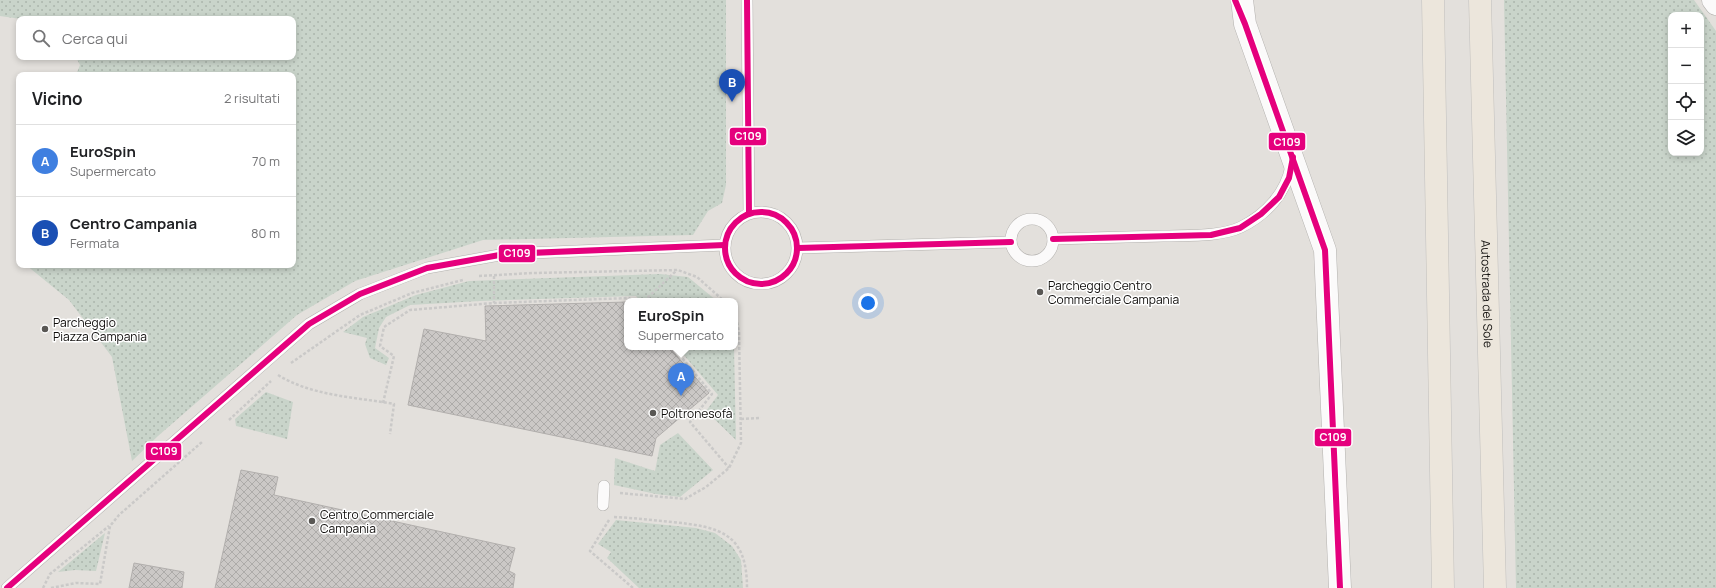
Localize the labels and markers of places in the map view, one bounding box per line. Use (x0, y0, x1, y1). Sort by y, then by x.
pin: B (719, 69, 745, 102)
place label: Parcheggio Centro Commerciale Campania (1048, 277, 1179, 308)
marker: Parcheggio Centro Commerciale Campania (1035, 287, 1045, 297)
place label: Parcheggio Piazza Campania (53, 314, 147, 345)
marker: Parcheggio Piazza Campania (40, 324, 50, 334)
pin: A (668, 363, 694, 396)
place label: Poltronesofà (661, 405, 732, 422)
marker: Poltronesofà (648, 408, 658, 418)
place label: Centro Commerciale Campania (320, 506, 434, 537)
marker: Centro Commerciale Campania (307, 516, 317, 526)

